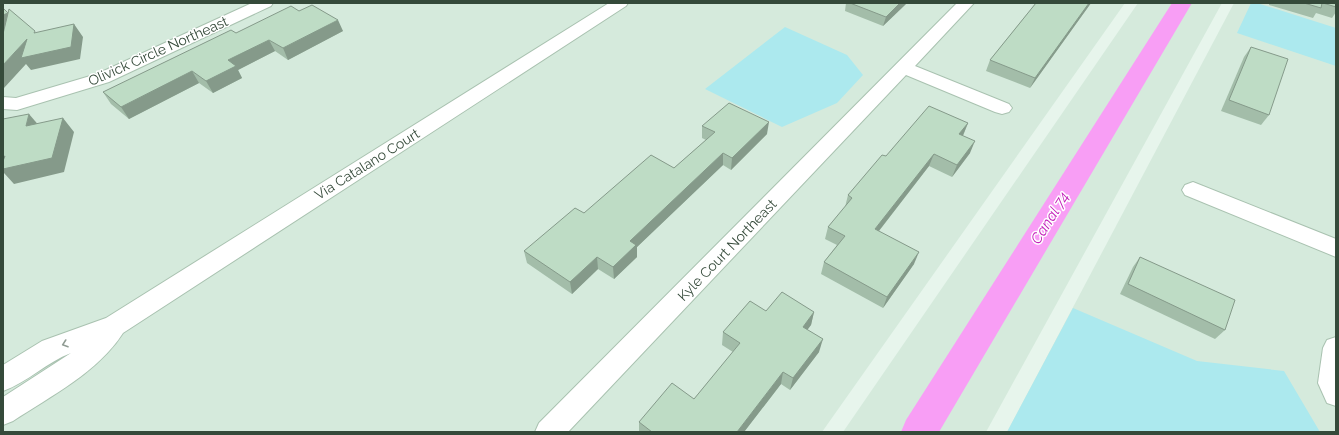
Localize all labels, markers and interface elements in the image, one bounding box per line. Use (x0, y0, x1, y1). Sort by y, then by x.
street label: Olivick Circle Northeast (86, 13, 231, 89)
street label: Via Catalano Court (312, 125, 423, 203)
water label: Canal 74 (1027, 189, 1073, 247)
street label: Kyle Court Northeast (674, 196, 780, 304)
one-way arrow (62, 339, 69, 348)

